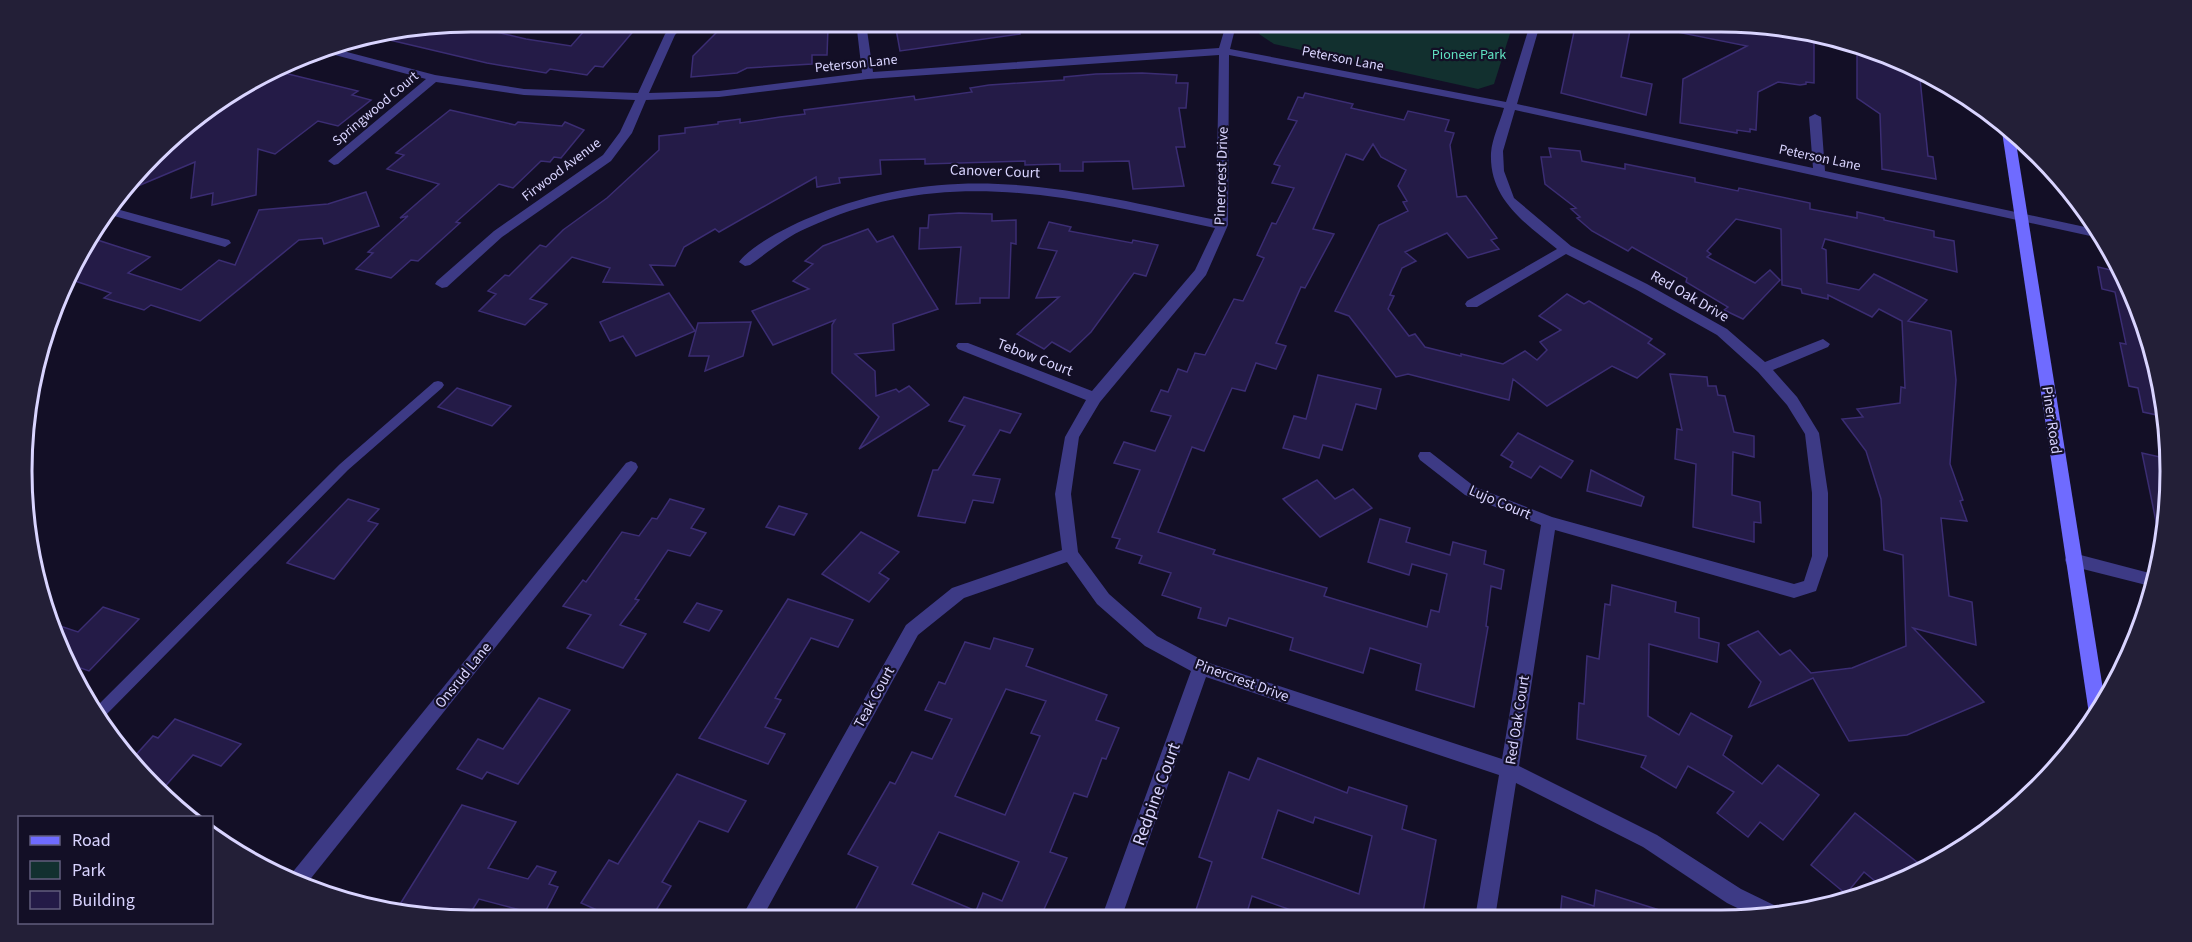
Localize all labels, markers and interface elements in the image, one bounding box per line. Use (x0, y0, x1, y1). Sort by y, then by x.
street label: Peterson Lane (1300, 41, 1386, 77)
park label: Pioneer Park (1432, 45, 1506, 65)
street label: Peterson Lane (814, 50, 899, 78)
street label: Springwood Court (328, 67, 423, 151)
street label: Pinercrest Drive (1209, 126, 1234, 226)
street label: Firwood Avenue (518, 133, 605, 206)
street label: Peterson Lane (1777, 140, 1863, 176)
street label: Canover Court (950, 159, 1040, 184)
street label: Red Oak Drive (1647, 265, 1733, 327)
street label: Tebow Court (994, 333, 1076, 382)
street label: Piner Road (2036, 385, 2067, 455)
street label: Lujo Court (1466, 480, 1534, 525)
street label: Onsrud Lane (430, 638, 497, 713)
street label: Pinercrest Drive (1192, 654, 1292, 707)
street label: Teak Court (849, 663, 900, 732)
street label: Red Oak Court (1500, 674, 1535, 766)
street label: Redpine Court (1126, 739, 1187, 849)
legend (18, 816, 213, 924)
text: Road (72, 828, 111, 853)
text: Park (72, 858, 106, 883)
text: Building (72, 888, 135, 913)

